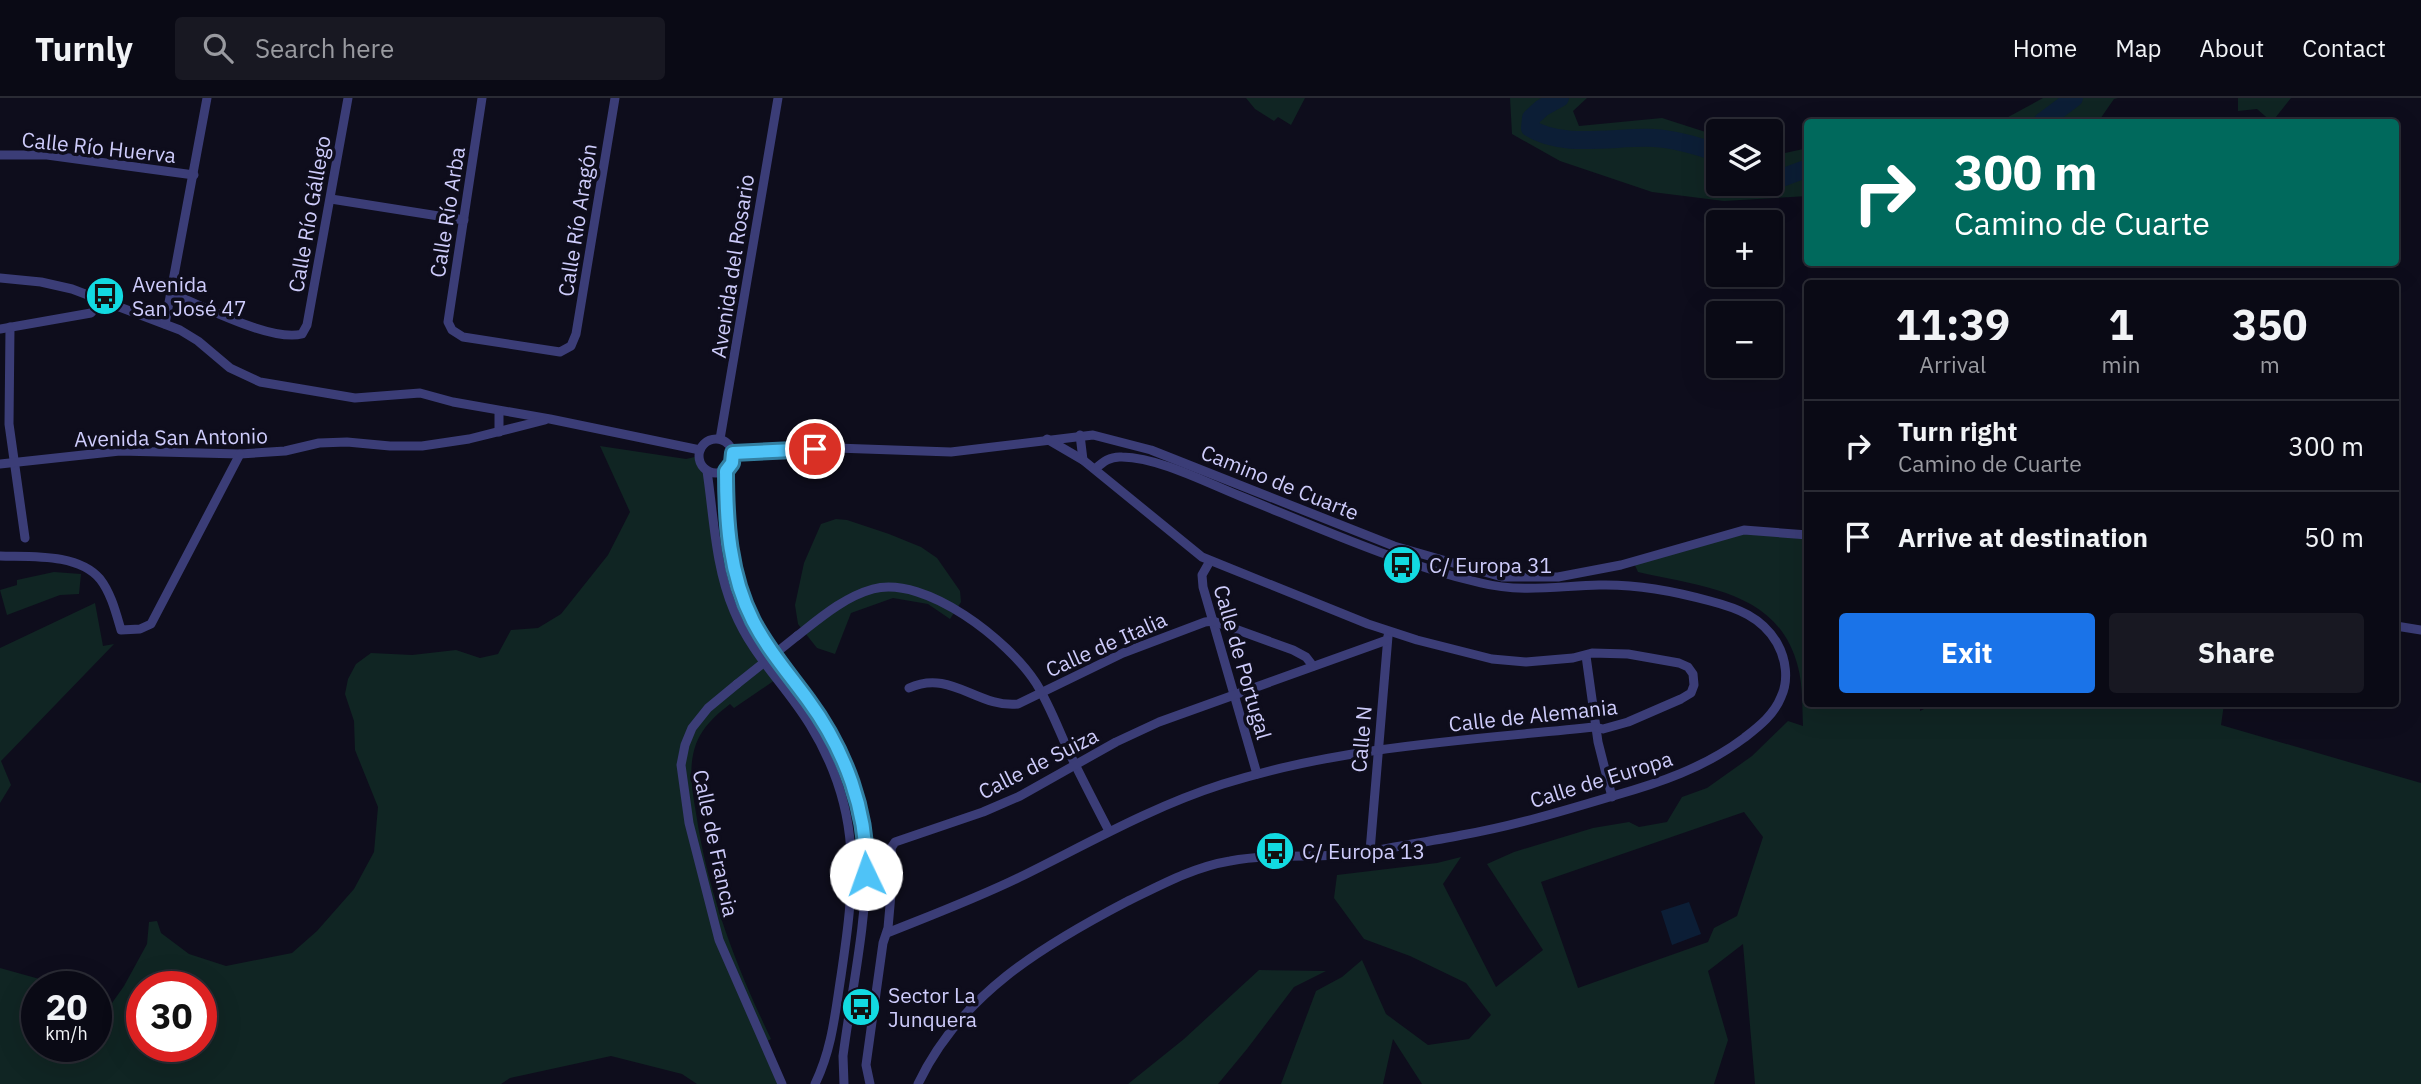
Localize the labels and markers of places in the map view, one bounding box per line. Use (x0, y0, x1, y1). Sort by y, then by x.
place label: Avenida San José 47 (132, 270, 247, 322)
bus stop icon: Avenida San José 47 (84, 275, 126, 317)
pin (785, 419, 845, 479)
bus stop icon: C/ Europa 31 (1381, 544, 1423, 586)
place label: C/ Europa 31 (1429, 551, 1552, 579)
bus stop icon: C/ Europa 13 (1254, 830, 1296, 872)
place label: C/ Europa 13 (1302, 837, 1425, 865)
place label: Sector La Junquera (888, 981, 977, 1033)
bus stop icon: Sector La Junquera (840, 986, 882, 1028)

